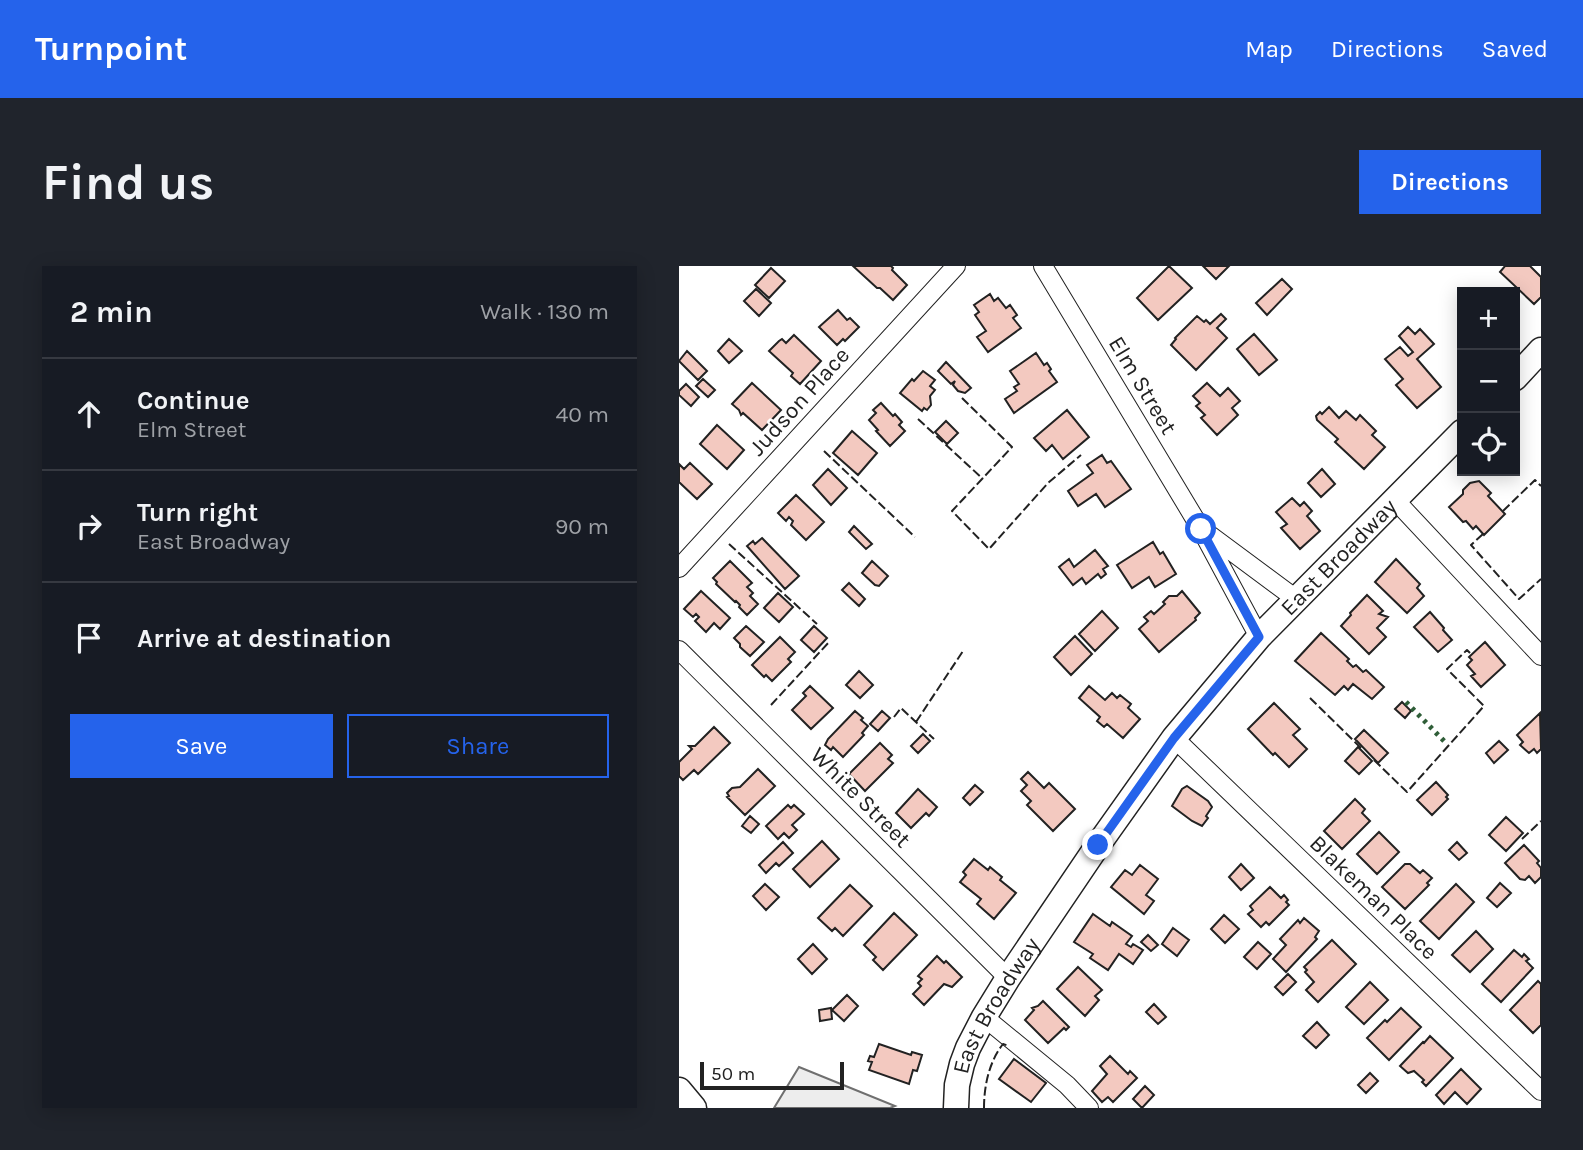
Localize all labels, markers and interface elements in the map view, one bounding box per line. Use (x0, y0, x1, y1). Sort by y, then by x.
text: Turnpoint (35, 30, 187, 68)
text: Map (1245, 35, 1293, 63)
text: Directions (1331, 35, 1444, 63)
text: Saved (1482, 35, 1548, 63)
button: Directions (1359, 150, 1541, 214)
text: Find us (42, 154, 214, 211)
map controls (1457, 287, 1520, 476)
button: + (1457, 287, 1520, 350)
text: 2 min (70, 294, 153, 330)
text: Walk · 130 m (480, 298, 609, 325)
street label: Elm Street (1103, 331, 1183, 439)
street label: Judson Place (744, 342, 855, 461)
button: − (1457, 350, 1520, 413)
text: Continue (137, 385, 249, 416)
icon: ahead (70, 395, 108, 433)
text: 40 m (556, 401, 609, 428)
button: locate (1457, 413, 1520, 476)
text: Elm Street (137, 416, 246, 443)
street label: East Broadway (1275, 493, 1402, 621)
text: Turn right (137, 497, 258, 528)
icon: right (70, 507, 108, 545)
text: 90 m (555, 513, 609, 540)
route start (1185, 513, 1216, 544)
text: East Broadway (137, 528, 290, 555)
icon: arrive (70, 619, 108, 657)
text: Arrive at destination (137, 623, 391, 654)
button: Save (70, 714, 333, 778)
button: Share (347, 714, 609, 778)
street label: White Street (805, 742, 917, 853)
route end (1082, 829, 1113, 860)
street label: Blakeman Place (1304, 830, 1443, 965)
street label: East Broadway (947, 932, 1046, 1076)
scale bar (700, 1059, 843, 1091)
text: 50 m (711, 1063, 755, 1085)

